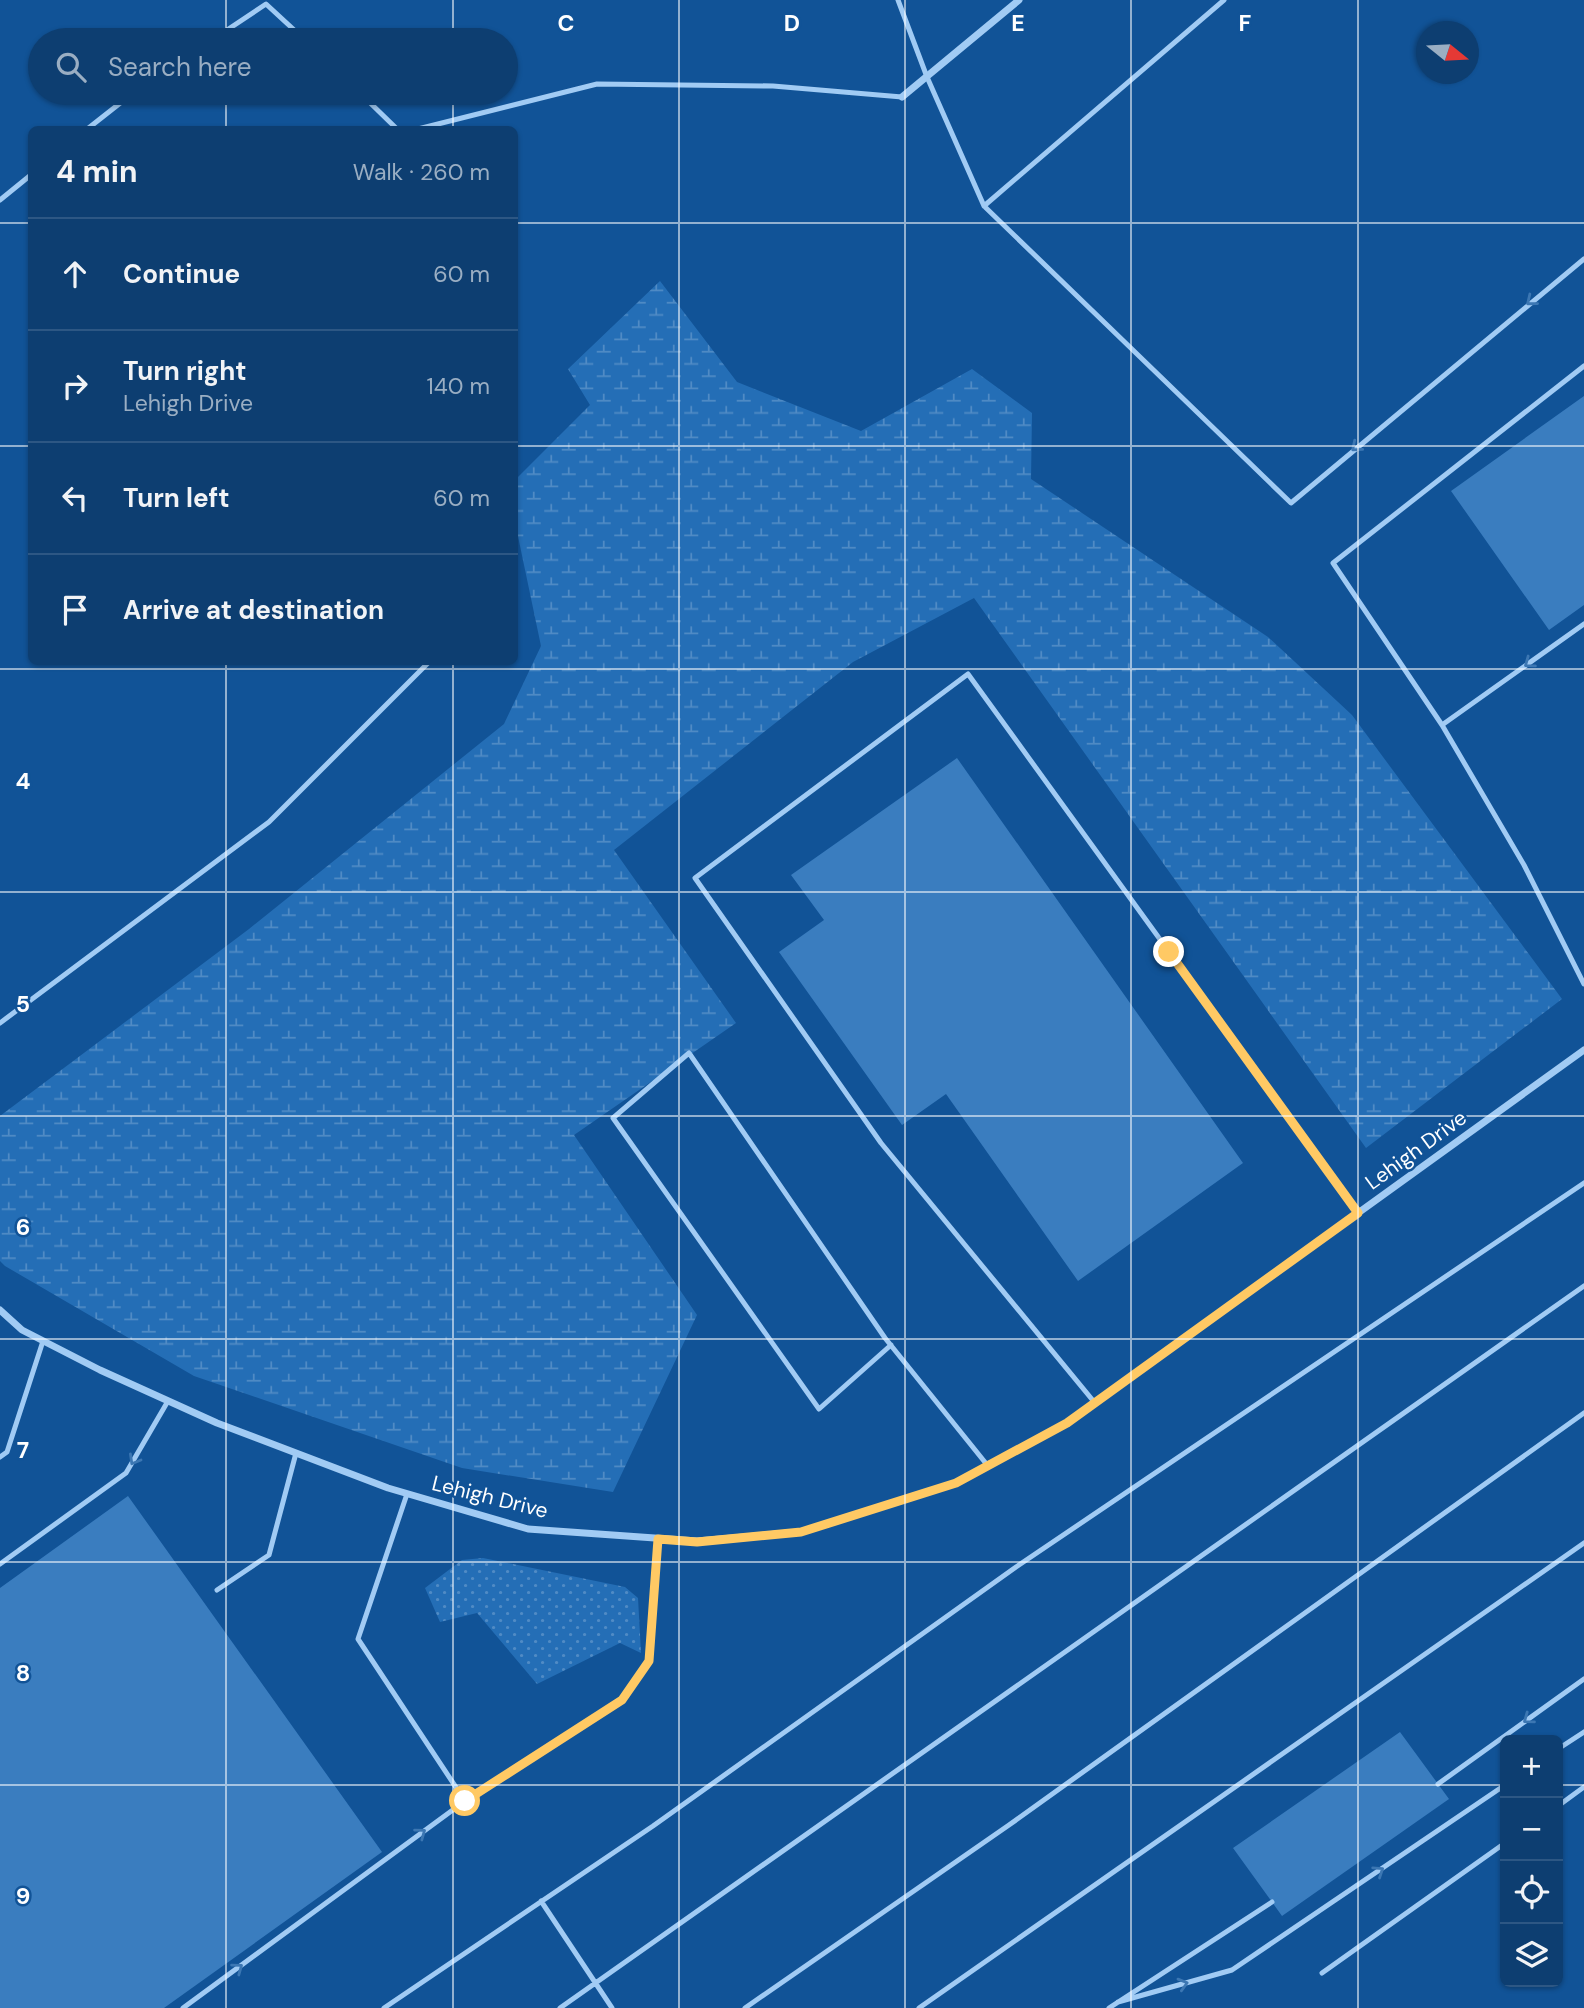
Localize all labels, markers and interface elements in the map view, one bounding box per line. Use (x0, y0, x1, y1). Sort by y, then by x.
text: C (558, 8, 574, 38)
text: D (784, 8, 800, 38)
text: E (1011, 8, 1025, 38)
text: F (1239, 8, 1252, 38)
north arrow (1416, 21, 1479, 84)
search box (28, 28, 518, 105)
icon: search (52, 48, 90, 86)
text: Search here (108, 50, 251, 84)
text: 4 min (56, 152, 138, 191)
text: Walk · 260 m (353, 157, 490, 187)
icon: ahead (56, 255, 94, 293)
text: Continue (123, 257, 240, 291)
text: 60 m (433, 259, 490, 289)
one-way arrow (1526, 293, 1538, 306)
text: Turn right (123, 354, 247, 388)
icon: right (56, 367, 94, 405)
text: 140 m (427, 371, 490, 401)
text: Lehigh Drive (123, 388, 253, 418)
one-way arrow (1352, 439, 1365, 451)
icon: left (56, 479, 94, 517)
text: Turn left (123, 481, 230, 515)
text: 60 m (433, 483, 490, 513)
icon: arrive (56, 591, 94, 629)
text: Arrive at destination (123, 593, 384, 627)
one-way arrow (1524, 655, 1536, 668)
text: 4 (16, 766, 31, 796)
route end (1153, 936, 1184, 967)
text: 5 (16, 989, 30, 1019)
street label: Lehigh Drive (1360, 1104, 1472, 1196)
text: 6 (16, 1212, 30, 1242)
text: 7 (17, 1435, 29, 1465)
one-way arrow (129, 1452, 142, 1465)
street label: Lehigh Drive (429, 1469, 551, 1525)
text: 8 (16, 1658, 30, 1688)
one-way arrow (1524, 1711, 1536, 1723)
map controls (1500, 1735, 1563, 1987)
button: + (1500, 1735, 1563, 1798)
route start (449, 1785, 480, 1816)
button: − (1500, 1798, 1563, 1861)
one-way arrow (414, 1828, 426, 1841)
button: locate (1500, 1861, 1563, 1924)
one-way arrow (1371, 1866, 1384, 1879)
text: 9 (16, 1881, 30, 1911)
button: layers (1500, 1924, 1563, 1987)
one-way arrow (230, 1963, 243, 1976)
one-way arrow (1177, 1978, 1189, 1992)

